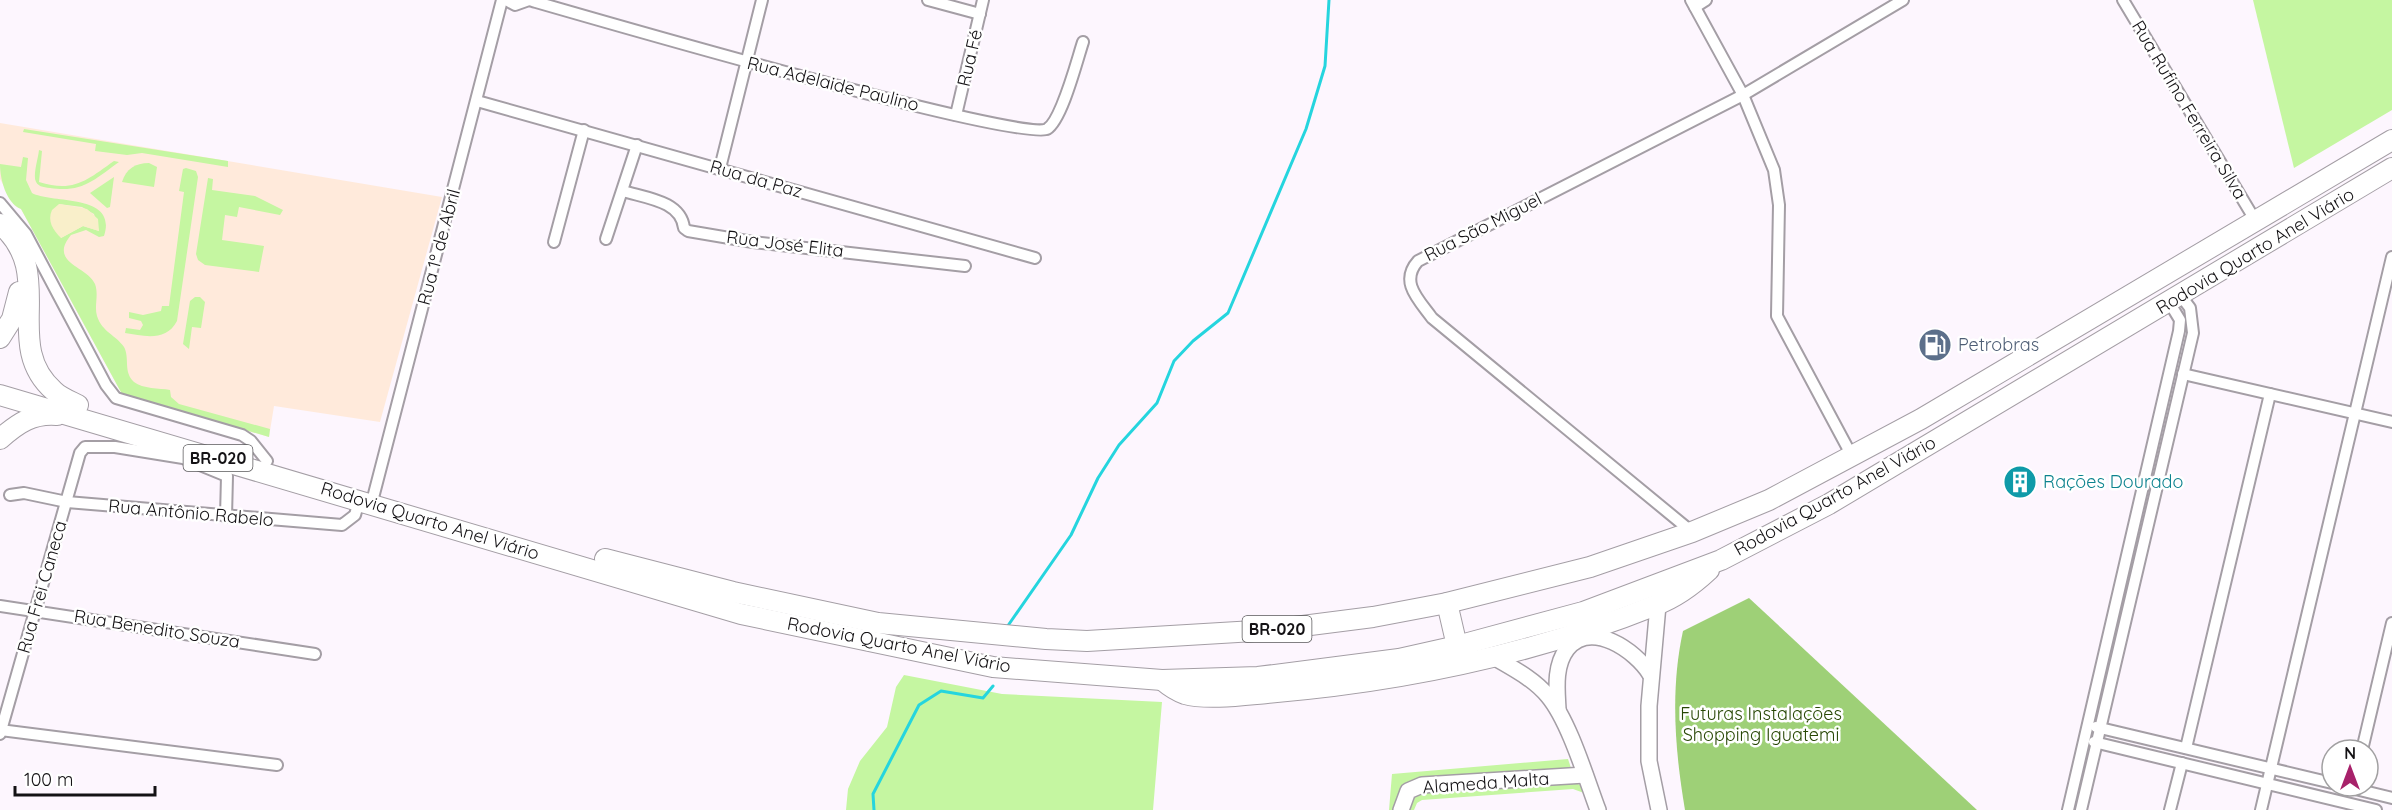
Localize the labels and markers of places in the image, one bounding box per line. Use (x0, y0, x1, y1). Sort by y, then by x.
fuel station icon: Petrobras (1917, 327, 1953, 363)
place label: Petrobras (1958, 333, 2039, 356)
building icon: Rações Dourado (2002, 464, 2038, 500)
place label: Rações Dourado (2043, 470, 2183, 493)

